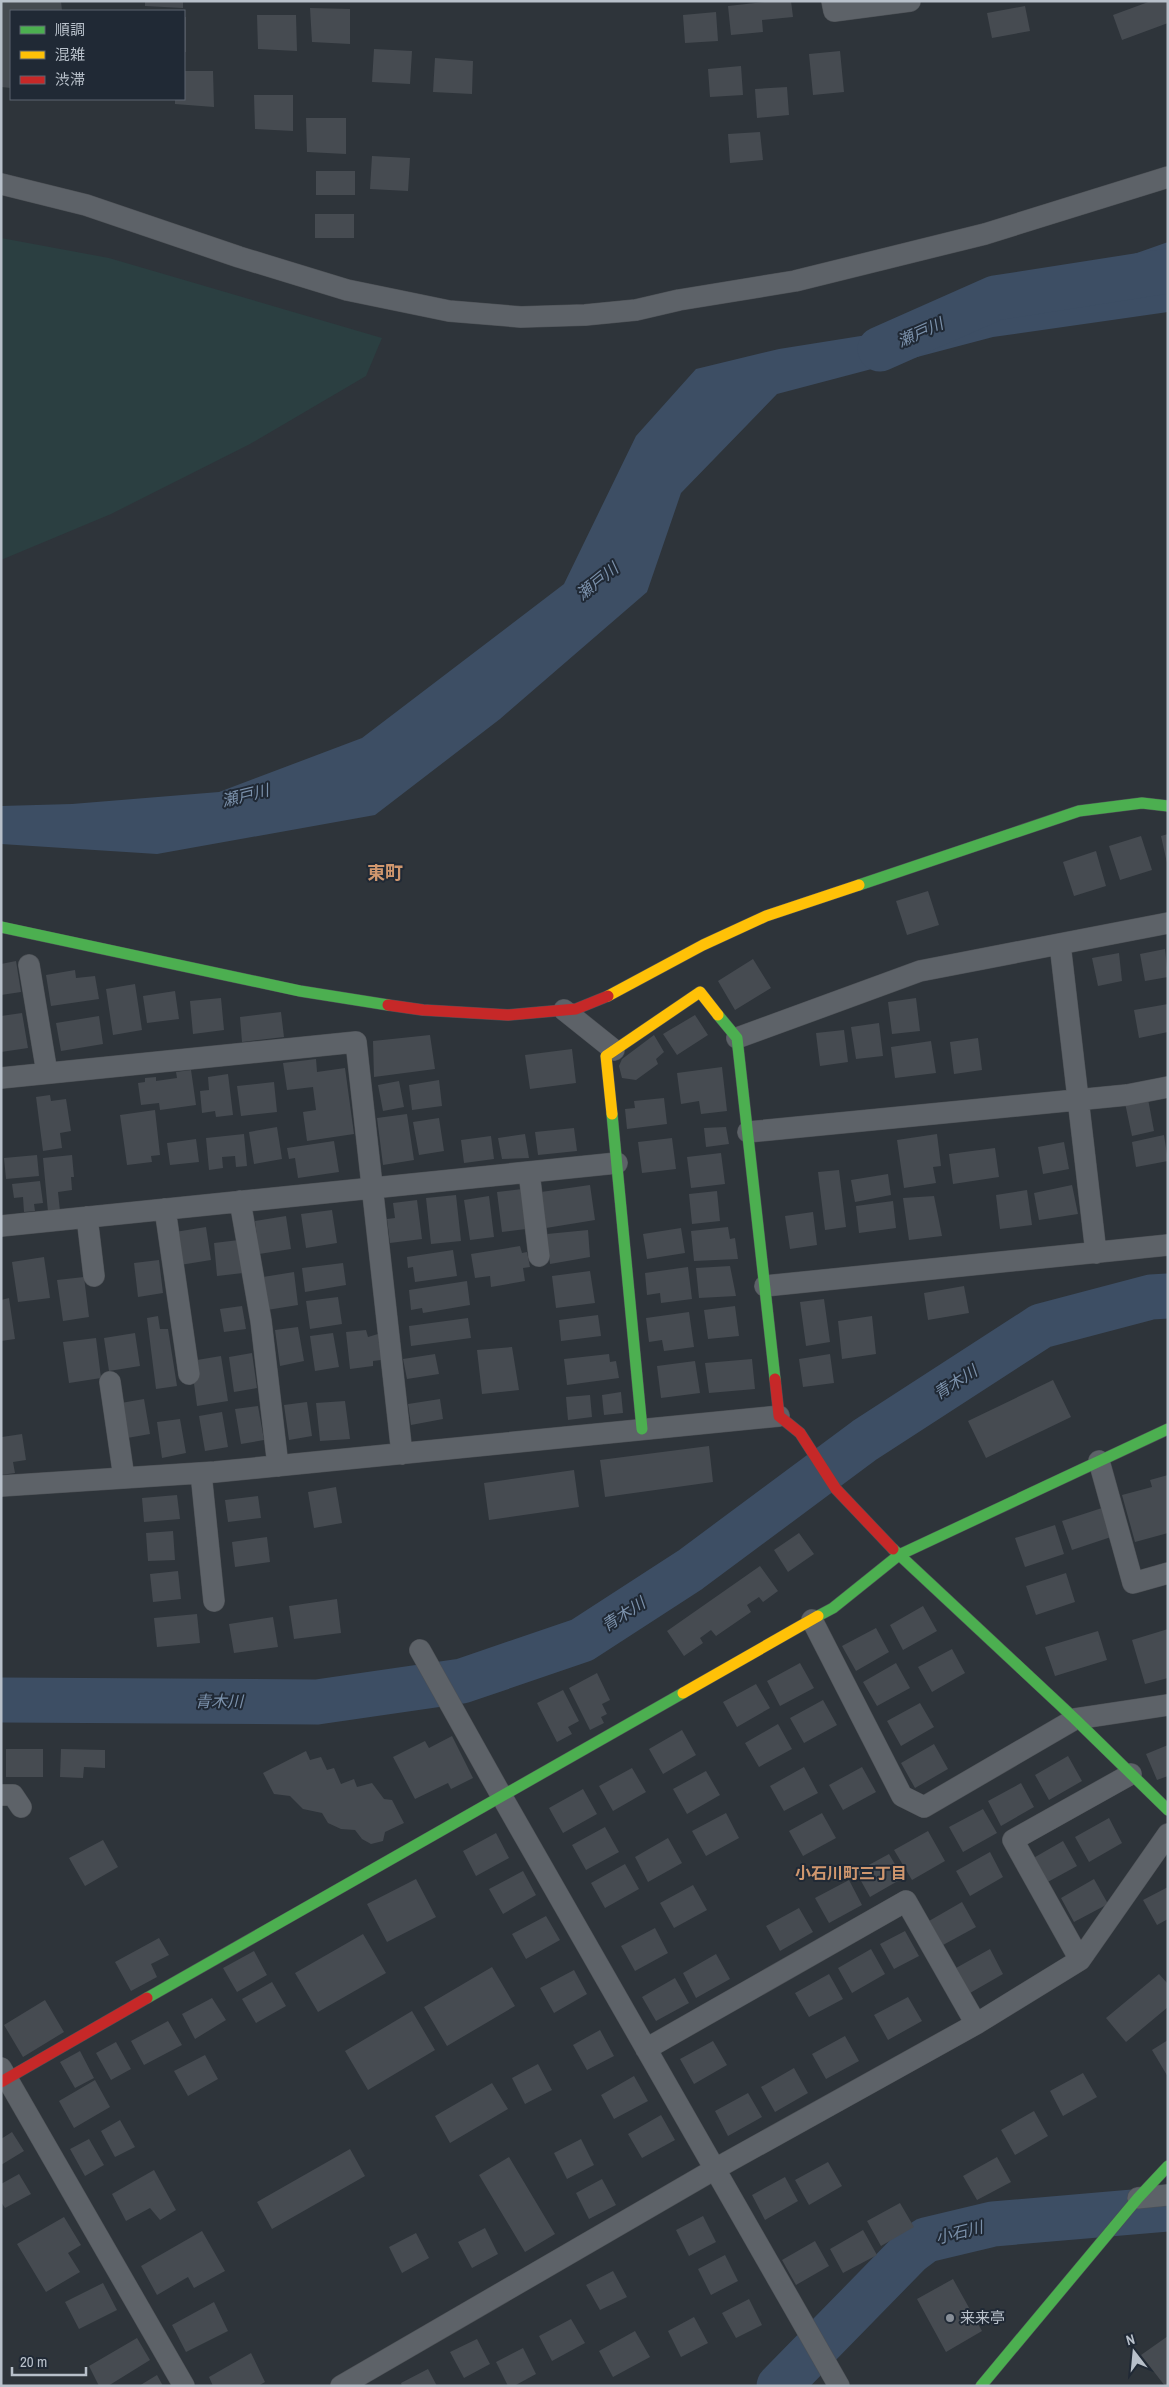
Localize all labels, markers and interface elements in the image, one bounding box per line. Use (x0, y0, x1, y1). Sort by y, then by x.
legend (10, 10, 185, 100)
text: 順調 (55, 19, 85, 40)
text: 混雑 (55, 44, 85, 65)
text: 渋滞 (55, 69, 85, 90)
water label: 瀬戸川 (894, 311, 948, 352)
water label: 瀬戸川 (571, 556, 624, 605)
water label: 瀬戸川 (219, 778, 273, 811)
district label: 東町 (367, 860, 403, 885)
water label: 青木川 (929, 1359, 983, 1404)
water label: 青木川 (597, 1591, 651, 1636)
water label: 青木川 (195, 1690, 245, 1712)
district label: 小石川町三丁目 (795, 1862, 907, 1884)
water label: 小石川 (933, 2215, 987, 2248)
place label: 来来亭 (960, 2307, 1005, 2328)
marker: 来来亭 (944, 2312, 956, 2324)
north arrow (1109, 2327, 1159, 2377)
text: N (1124, 2330, 1137, 2349)
scale bar (12, 2344, 86, 2376)
text: 20 m (20, 2351, 47, 2372)

